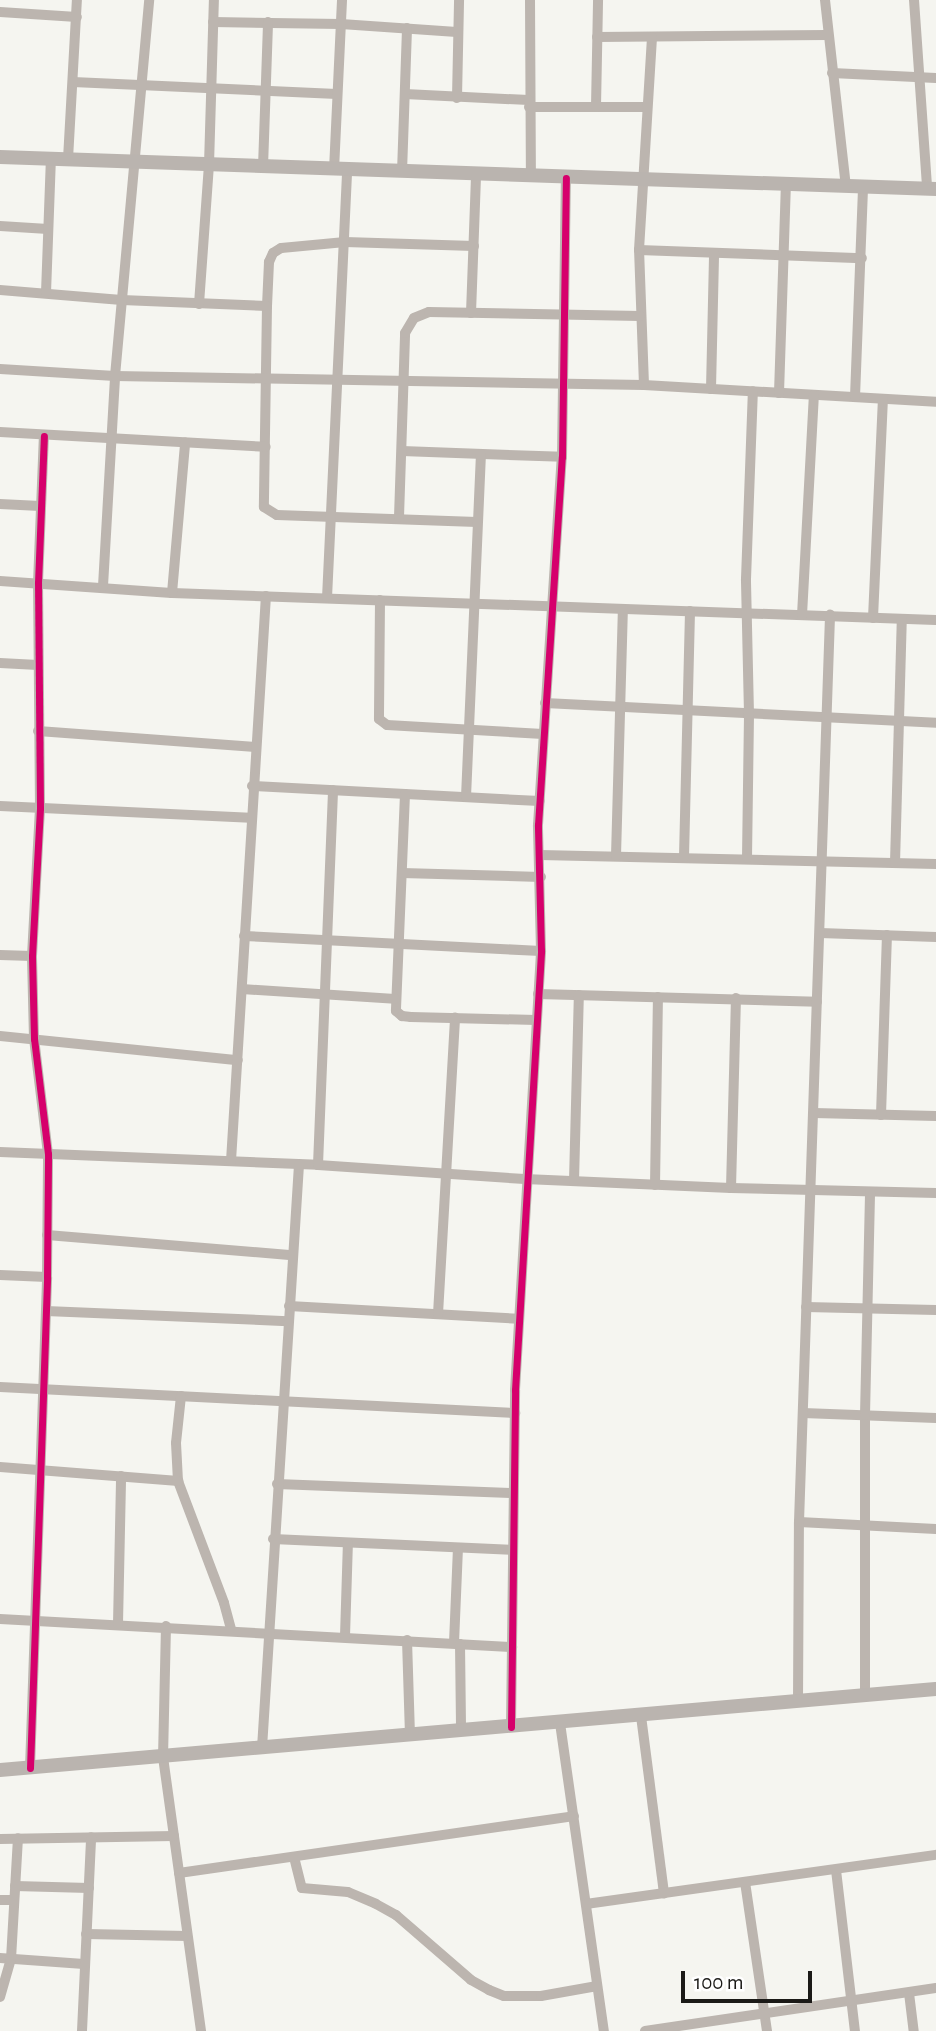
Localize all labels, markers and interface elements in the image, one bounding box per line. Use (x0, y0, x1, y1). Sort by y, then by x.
scale bar (684, 1958, 815, 2002)
text: 100 m (694, 1972, 744, 1993)

